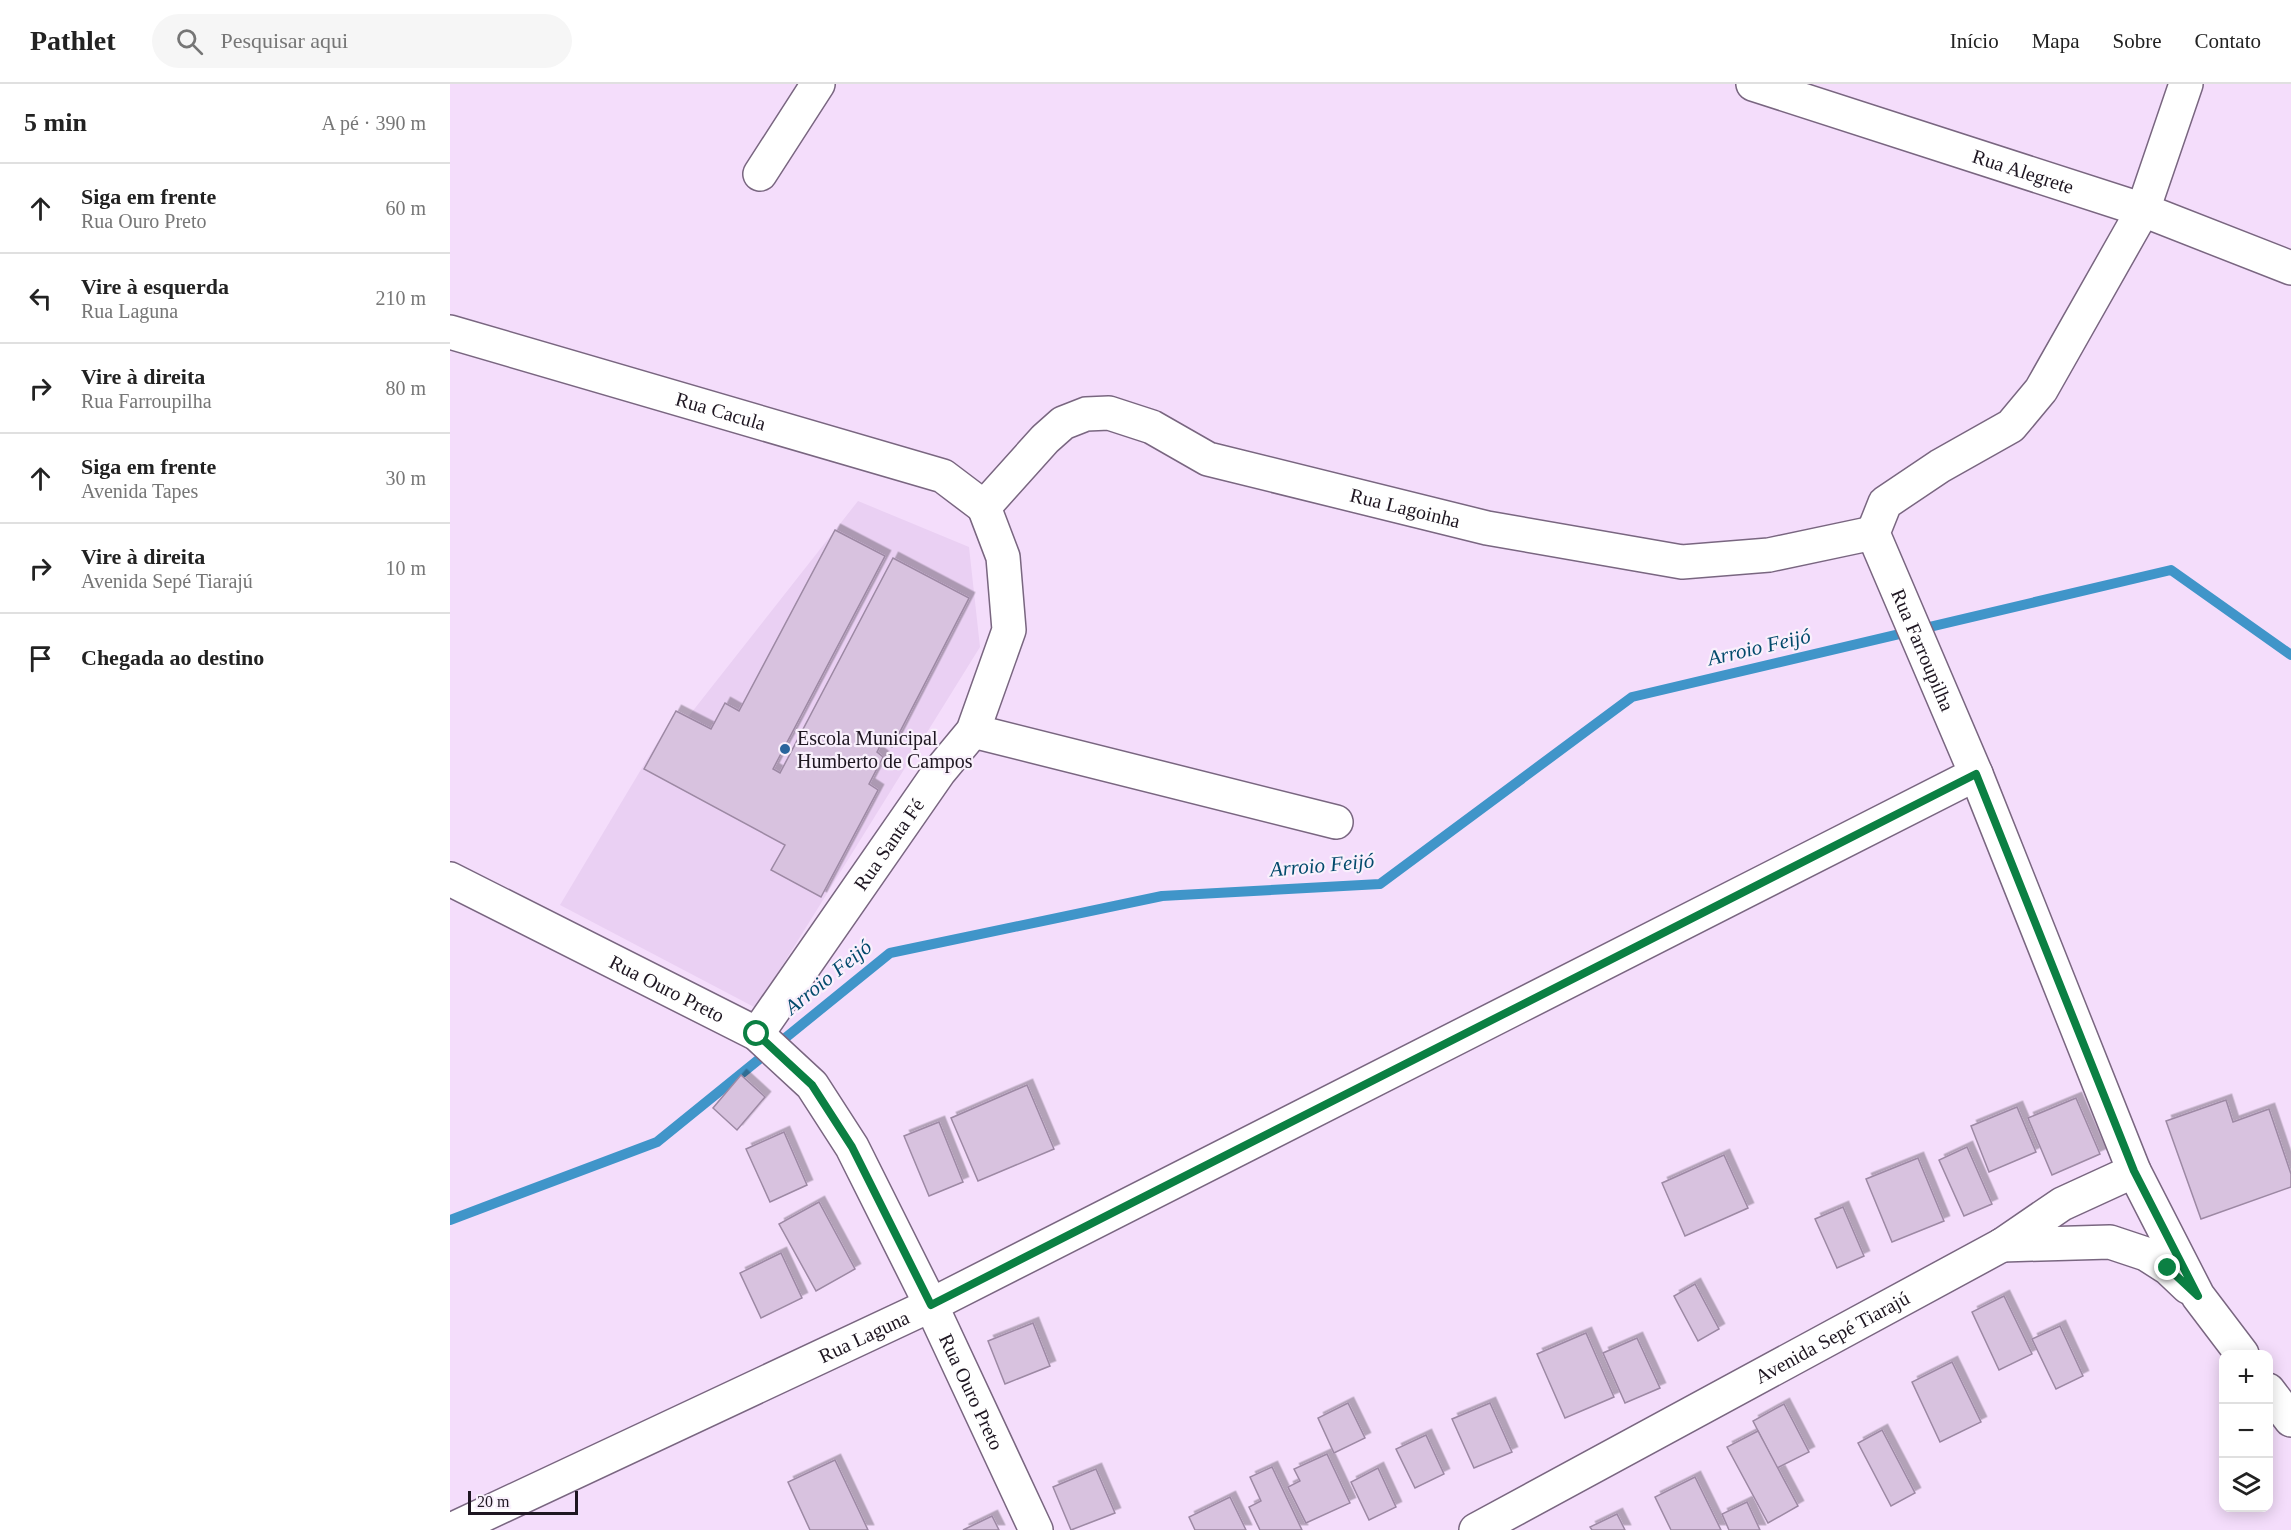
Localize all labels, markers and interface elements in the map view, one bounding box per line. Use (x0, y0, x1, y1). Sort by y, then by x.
search box (152, 14, 572, 68)
text: Pathlet (30, 25, 116, 56)
icon: search (173, 25, 206, 58)
text: Pesquisar aqui (221, 28, 348, 53)
text: Início (1950, 29, 1999, 53)
text: Mapa (2032, 29, 2080, 53)
text: Sobre (2113, 29, 2162, 53)
text: Contato (2195, 29, 2261, 53)
text: 5 min (24, 108, 87, 137)
text: A pé · 390 m (322, 112, 426, 134)
street label: Rua Alegrete (1970, 145, 2077, 198)
text: Siga em frente (81, 184, 216, 209)
icon: ahead (24, 192, 57, 225)
text: 60 m (385, 197, 426, 219)
text: Rua Ouro Preto (81, 210, 207, 232)
text: Vire à esquerda (81, 274, 229, 299)
icon: left (24, 282, 57, 315)
text: 210 m (375, 287, 426, 309)
text: Rua Laguna (81, 300, 178, 322)
text: Vire à direita (81, 364, 205, 389)
icon: right (24, 372, 57, 405)
text: 80 m (385, 377, 426, 399)
street label: Rua Cacula (673, 387, 768, 435)
text: Rua Farroupilha (81, 390, 212, 412)
text: Siga em frente (81, 454, 216, 479)
icon: ahead (24, 462, 57, 495)
text: 30 m (385, 467, 426, 489)
text: Avenida Tapes (81, 480, 198, 502)
street label: Rua Lagoinha (1348, 484, 1463, 532)
text: Vire à direita (81, 544, 205, 569)
icon: right (24, 552, 57, 585)
text: 10 m (385, 557, 426, 579)
text: Avenida Sepé Tiarajú (81, 570, 253, 592)
street label: Rua Farroupilha (1887, 585, 1959, 714)
water label: Arroio Feijó (1703, 623, 1813, 671)
icon: arrive (24, 642, 57, 675)
text: Chegada ao destino (81, 645, 264, 670)
place label: Escola Municipal Humberto de Campos (797, 727, 973, 773)
marker: Escola Municipal Humberto de Campos (778, 742, 792, 756)
street label: Rua Santa Fé (849, 794, 928, 894)
water label: Arroio Feijó (1267, 848, 1376, 882)
water label: Arroio Feijó (778, 934, 877, 1021)
street label: Rua Ouro Preto (606, 950, 728, 1027)
route start (743, 1020, 769, 1046)
route end (2154, 1254, 2180, 1280)
street label: Avenida Sepé Tiarajú (1751, 1286, 1913, 1388)
street label: Rua Laguna (815, 1306, 913, 1367)
street label: Rua Ouro Preto (935, 1330, 1008, 1453)
map controls (2219, 1350, 2273, 1512)
button: + (2219, 1350, 2273, 1404)
button: − (2219, 1404, 2273, 1458)
button: layers (2219, 1458, 2273, 1512)
scale bar (468, 1488, 578, 1516)
text: 20 m (477, 1493, 509, 1510)

